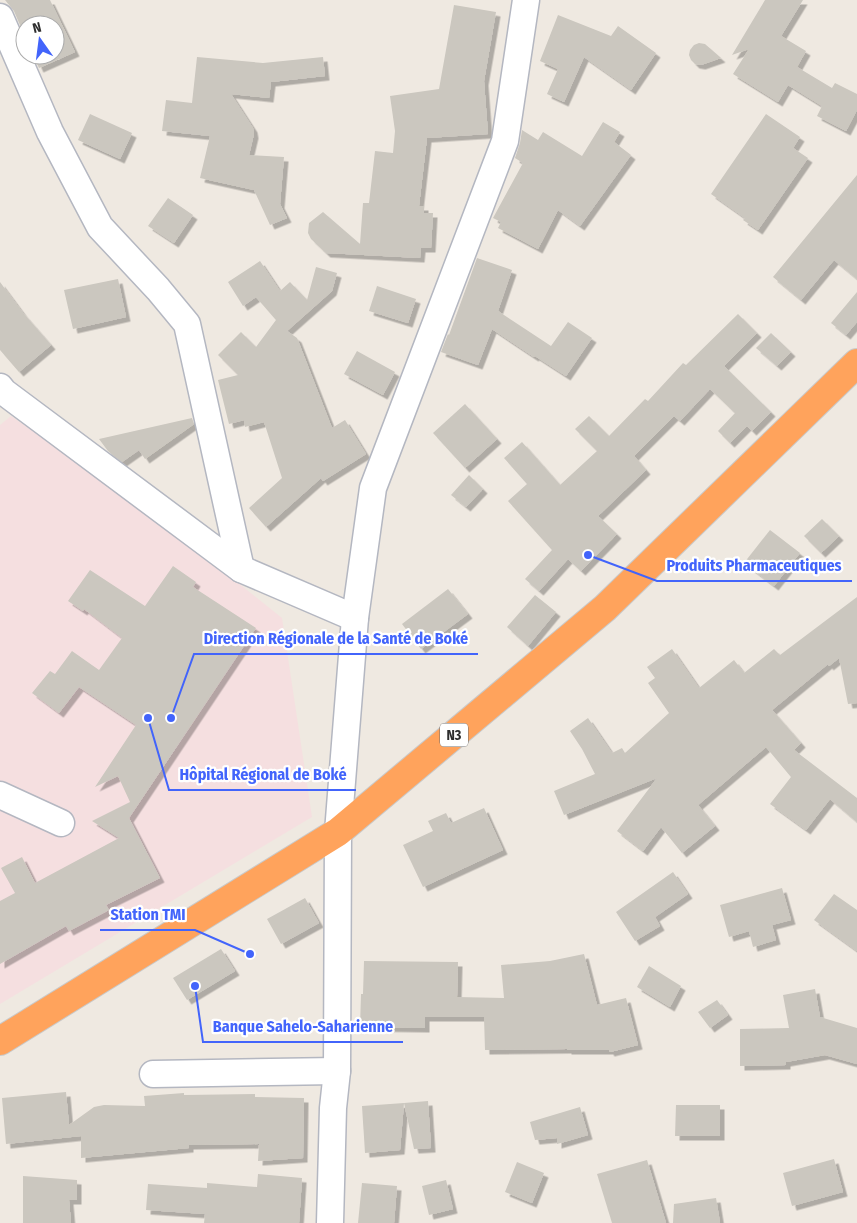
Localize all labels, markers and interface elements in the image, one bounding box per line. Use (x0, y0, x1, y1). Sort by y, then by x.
north arrow (15, 15, 65, 65)
text: N (31, 19, 43, 37)
callout: Produits Pharmaceutiques (657, 550, 852, 581)
text: Produits Pharmaceutiques (666, 556, 842, 575)
callout: Direction Régionale de la Santé de Boké (194, 623, 478, 654)
text: Direction Régionale de la Santé de Boké (204, 629, 468, 648)
road number: N3 (440, 724, 468, 746)
callout: Hôpital Régional de Boké (169, 759, 356, 790)
text: Hôpital Régional de Boké (179, 765, 347, 784)
callout: Station TMI (100, 899, 195, 930)
text: Station TMI (110, 905, 186, 924)
callout: Banque Sahelo-Saharienne (203, 1011, 403, 1042)
text: Banque Sahelo-Saharienne (213, 1017, 393, 1036)

